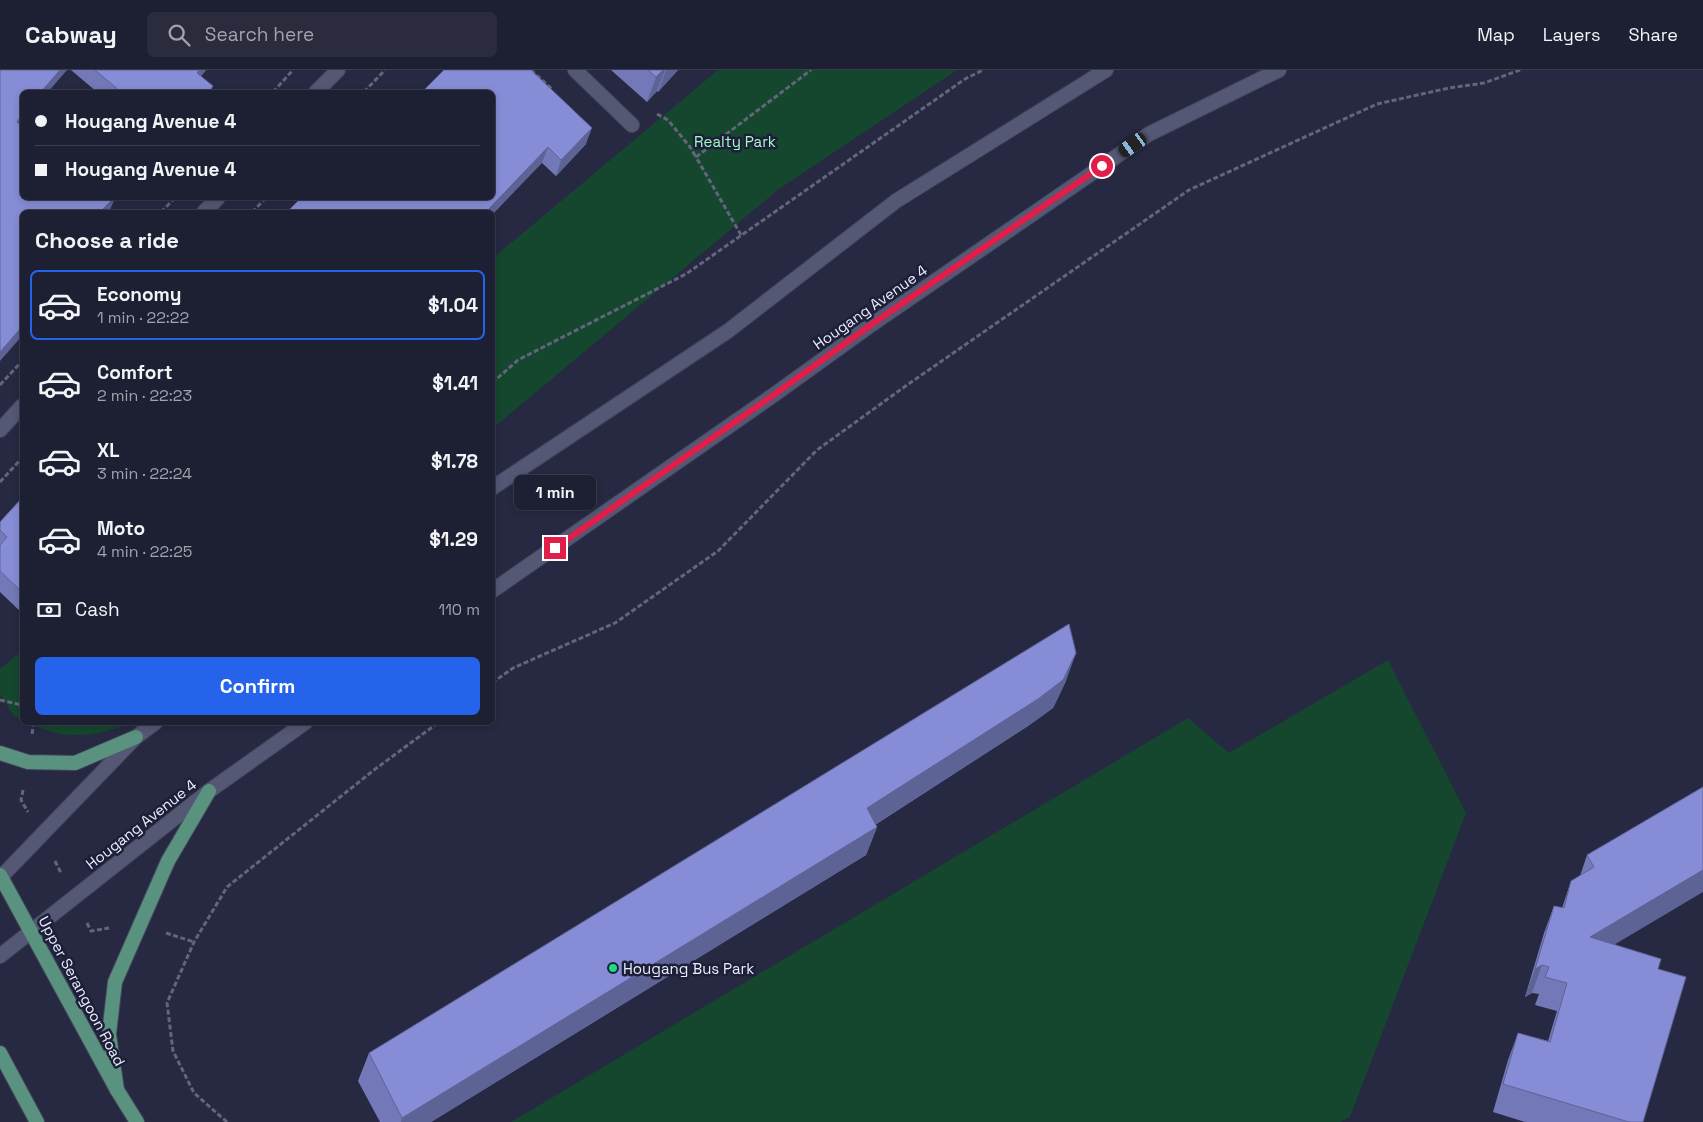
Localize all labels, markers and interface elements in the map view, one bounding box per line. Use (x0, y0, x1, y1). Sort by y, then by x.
search box (147, 12, 497, 57)
text: Cabway (25, 19, 117, 50)
icon: search (165, 21, 193, 49)
text: Search here (205, 22, 314, 47)
text: Map (1477, 23, 1515, 46)
text: Layers (1543, 23, 1600, 46)
text: Share (1628, 23, 1678, 46)
text: Hougang Avenue 4 (65, 109, 236, 134)
car (1116, 130, 1149, 160)
park label: Realty Park (694, 132, 776, 151)
route start (1091, 155, 1113, 177)
text: Hougang Avenue 4 (65, 157, 236, 182)
text: Choose a ride (35, 226, 179, 254)
street label: Hougang Avenue 4 (809, 260, 931, 354)
text: Economy (97, 282, 181, 307)
icon: car (37, 283, 82, 328)
text: $1.04 (428, 293, 478, 318)
text: 1 min · 22:22 (97, 307, 189, 328)
text: Comfort (97, 360, 173, 385)
icon: car (37, 361, 82, 406)
text: $1.41 (432, 371, 478, 396)
text: 2 min · 22:23 (97, 385, 192, 406)
text: XL (97, 438, 120, 463)
icon: car (37, 439, 82, 484)
text: $1.78 (431, 449, 478, 474)
text: 3 min · 22:24 (97, 463, 192, 484)
callout: 1 min (514, 476, 596, 510)
text: 1 min (535, 482, 575, 503)
text: Moto (97, 516, 145, 541)
icon: car (37, 517, 82, 562)
text: $1.29 (429, 527, 478, 552)
route end (544, 537, 566, 559)
text: 4 min · 22:25 (97, 541, 192, 562)
icon: cash (35, 596, 63, 624)
text: Cash (75, 597, 120, 622)
text: 110 m (438, 599, 480, 620)
button: Confirm (35, 657, 480, 715)
street label: Hougang Avenue 4 (82, 775, 200, 873)
street label: Upper Serangoon Road (34, 913, 130, 1069)
place label: Hougang Bus Park (623, 959, 754, 978)
marker: Hougang Bus Park (607, 962, 619, 974)

